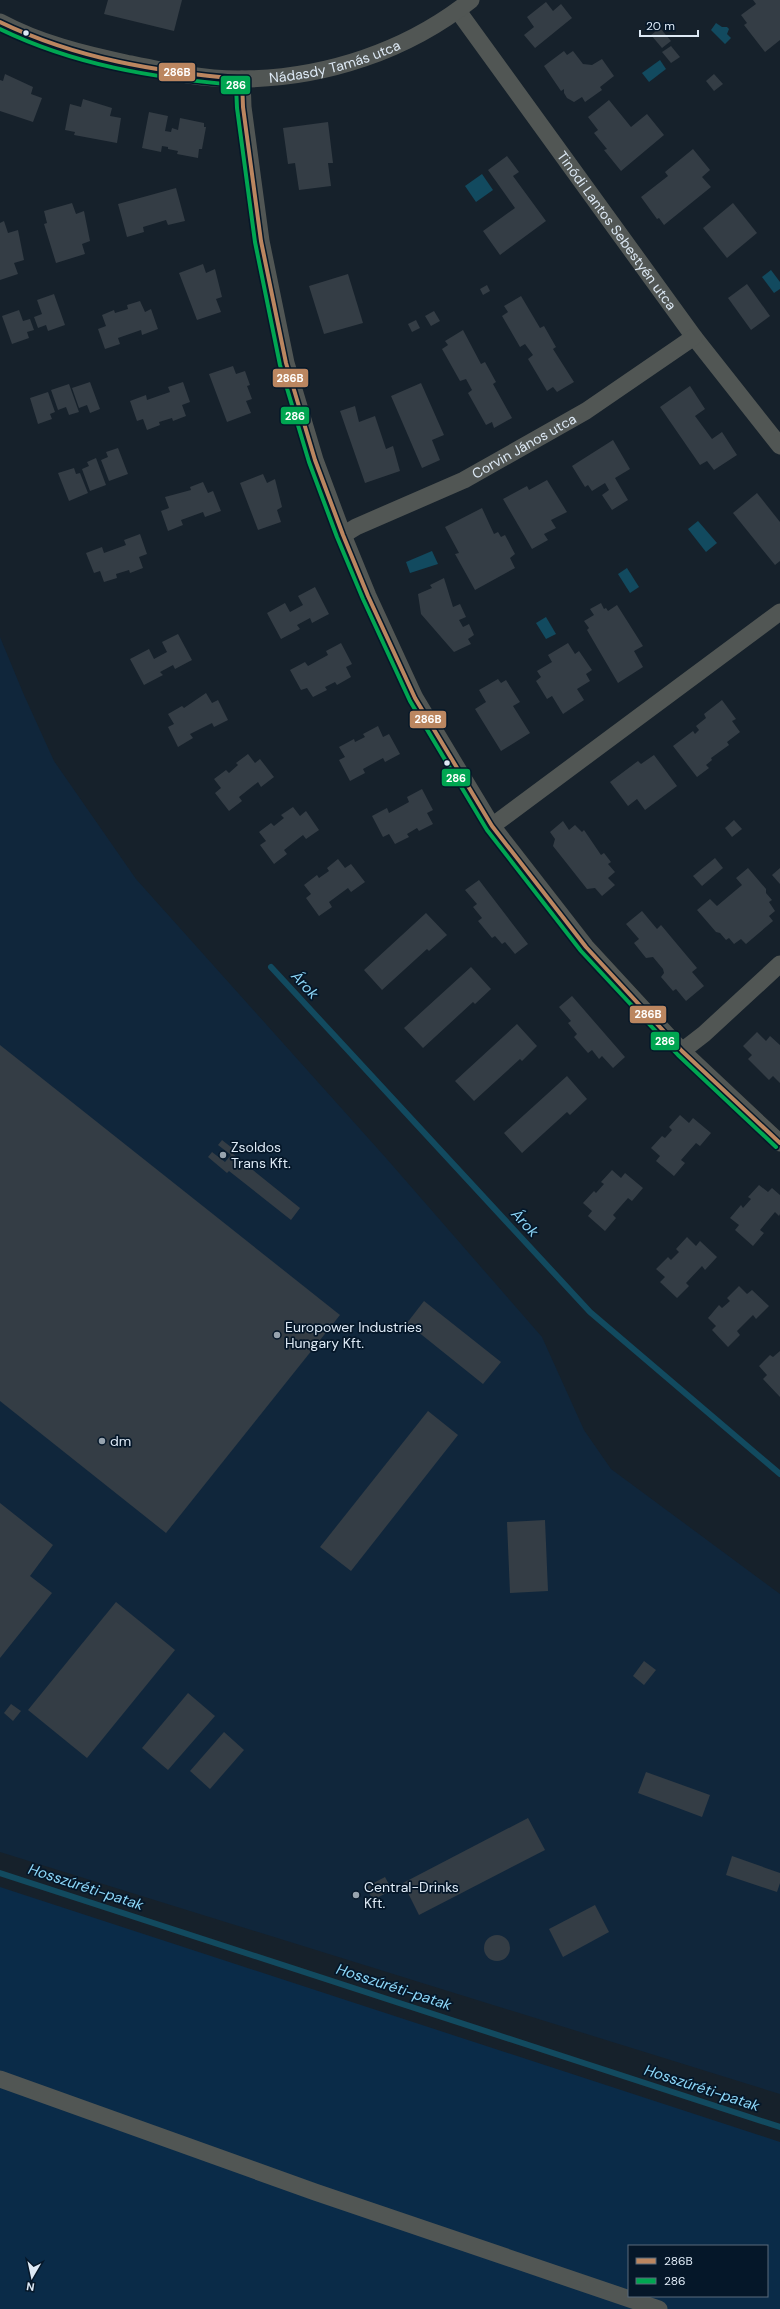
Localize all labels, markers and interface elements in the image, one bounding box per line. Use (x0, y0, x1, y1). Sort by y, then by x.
scale bar (640, 12, 698, 38)
text: 20 m (646, 18, 675, 34)
unlabelled marker (21, 28, 31, 38)
street label: Nádasdy Tamás utca (268, 36, 403, 87)
line badge: 286B (158, 62, 196, 82)
text: 286B (163, 65, 191, 79)
line badge: 286 (220, 75, 251, 95)
text: 286 (226, 78, 246, 92)
street label: Tinódi Lantos Sebestyén utca (553, 148, 680, 313)
line badge: 286B (272, 368, 309, 388)
text: 286B (276, 371, 304, 385)
line badge: 286 (280, 406, 310, 425)
text: 286 (285, 409, 305, 423)
street label: Corvin János utca (469, 409, 579, 483)
line badge: 286B (409, 710, 447, 729)
text: 286B (414, 712, 442, 726)
unlabelled marker (442, 758, 452, 768)
line badge: 286 (441, 768, 471, 787)
text: 286 (446, 771, 466, 785)
water label: Árok (286, 966, 323, 1004)
line badge: 286B (629, 1005, 667, 1024)
text: 286B (634, 1007, 662, 1021)
line badge: 286 (650, 1031, 680, 1051)
text: 286 (655, 1034, 675, 1048)
place label: Zsoldos Trans Kft. (231, 1138, 291, 1172)
marker: Zsoldos Trans Kft. (218, 1150, 228, 1160)
water label: Árok (506, 1204, 543, 1242)
place label: Europower Industries Hungary Kft. (285, 1318, 422, 1352)
marker: Europower Industries Hungary Kft. (272, 1330, 282, 1340)
place label: dm (110, 1432, 131, 1450)
marker: dm (97, 1436, 107, 1446)
water label: Hosszúréti-patak (26, 1859, 147, 1915)
place label: Central-Drinks Kft. (364, 1878, 459, 1912)
marker: Central-Drinks Kft. (351, 1890, 361, 1900)
water label: Hosszúréti-patak (334, 1959, 455, 2015)
water label: Hosszúréti-patak (642, 2060, 763, 2116)
legend (628, 2245, 768, 2297)
text: 286B (664, 2253, 693, 2269)
north arrow (12, 2257, 52, 2297)
text: 286 (664, 2273, 686, 2289)
text: N (25, 2279, 35, 2294)

